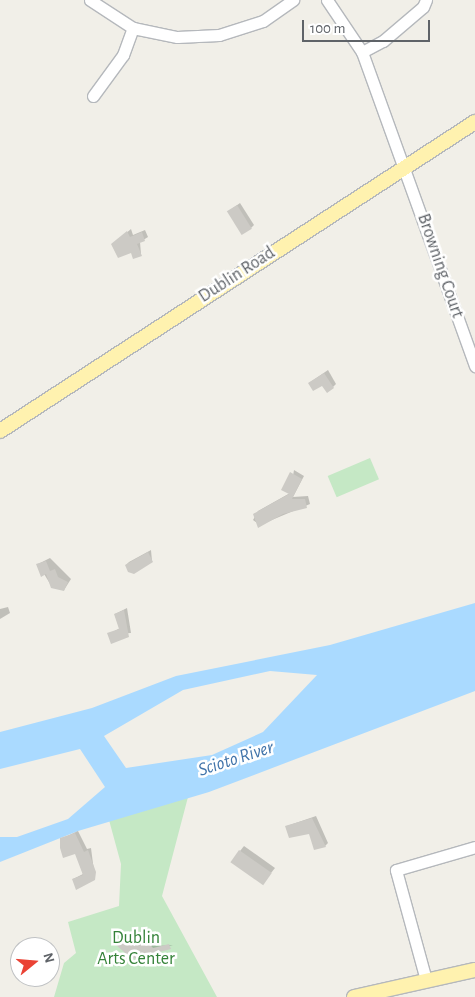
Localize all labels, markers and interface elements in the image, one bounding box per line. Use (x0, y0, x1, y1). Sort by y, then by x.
scale bar (305, 10, 432, 42)
text: 100 m (310, 21, 345, 36)
street label: Browning Court (412, 211, 468, 321)
street label: Dublin Road (195, 242, 279, 308)
water label: Scioto River (195, 736, 277, 782)
park label: Dublin Arts Center (97, 928, 175, 971)
north arrow (10, 937, 60, 987)
text: N (40, 951, 57, 965)

